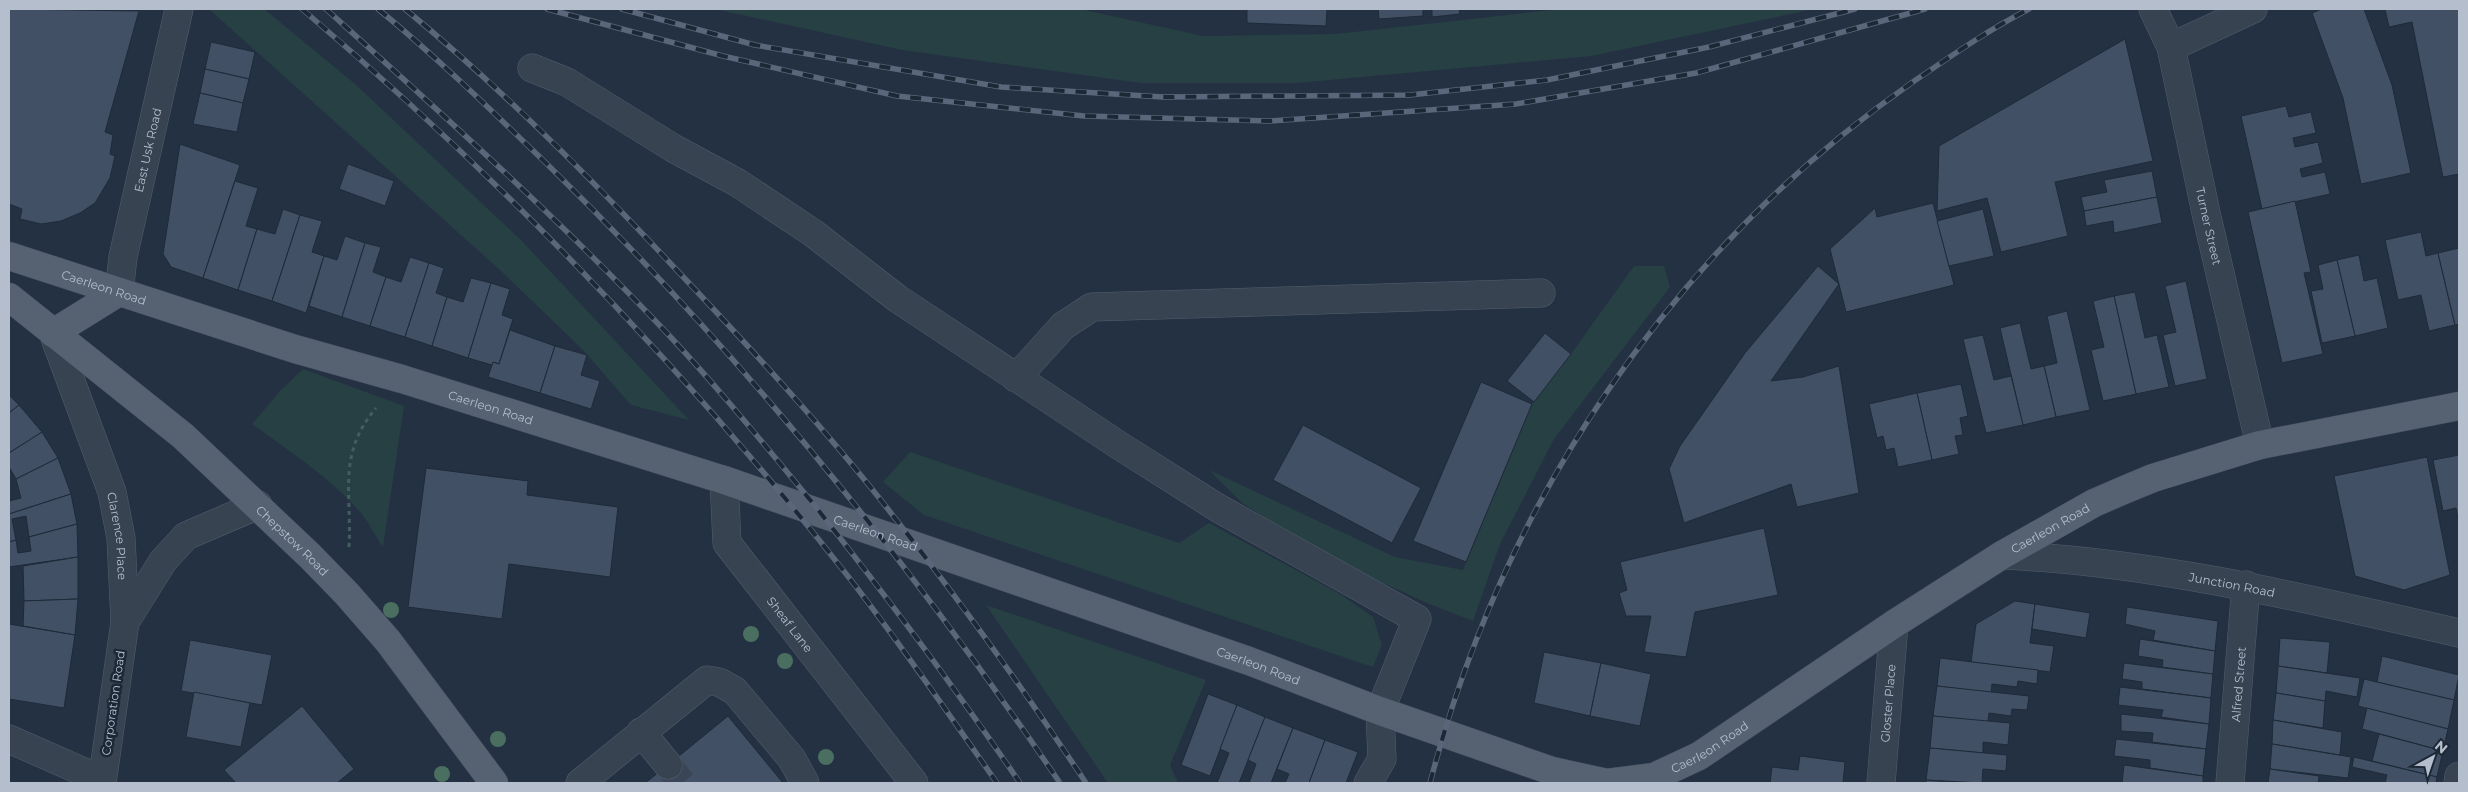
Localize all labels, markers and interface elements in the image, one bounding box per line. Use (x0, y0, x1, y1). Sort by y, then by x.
street label: East Usk Road (130, 106, 164, 194)
street label: Turner Street (2193, 186, 2225, 266)
street label: Caerleon Road (60, 266, 148, 308)
street label: Caerleon Road (447, 387, 535, 427)
street label: Clarence Place (105, 491, 130, 580)
street label: Caerleon Road (2008, 500, 2092, 556)
street label: Chepstow Road (253, 502, 332, 578)
street label: Caerleon Road (832, 511, 920, 554)
street label: Junction Road (2187, 569, 2276, 600)
street label: Sheaf Lane (764, 593, 817, 655)
street label: Caerleon Road (1215, 643, 1303, 687)
street label: Alfred Street (2227, 646, 2248, 723)
street label: Corporation Road (98, 650, 128, 756)
street label: Gloster Place (1877, 663, 1898, 743)
street label: Caerleon Road (1668, 717, 1751, 776)
north arrow (2408, 732, 2458, 782)
text: N (2431, 737, 2451, 758)

